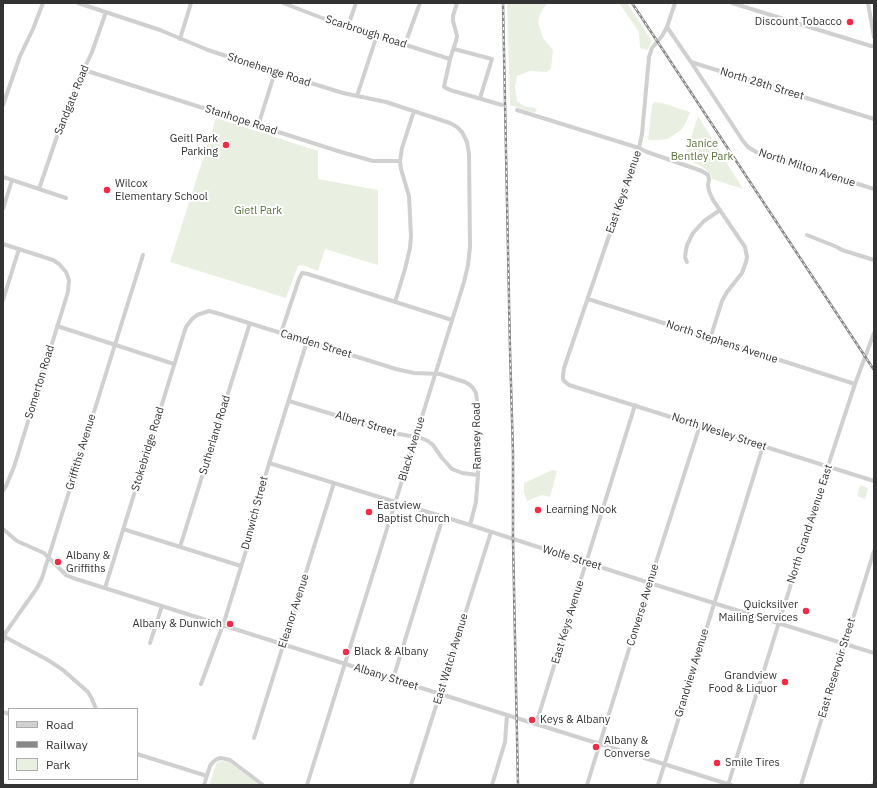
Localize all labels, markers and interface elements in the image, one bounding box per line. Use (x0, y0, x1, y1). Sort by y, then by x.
street label: Scarbrough Road (324, 13, 408, 51)
place label: Discount Tobacco (755, 15, 842, 29)
marker: Discount Tobacco (845, 17, 855, 27)
street label: Stonehenge Road (226, 50, 312, 90)
street label: Sandgate Road (52, 63, 92, 137)
street label: North 28th Street (719, 65, 805, 103)
street label: Stanhope Road (203, 102, 279, 138)
place label: Geitl Park Parking (170, 132, 218, 158)
park label: Janice Bentley Park (671, 137, 733, 163)
marker: Geitl Park Parking (221, 140, 231, 150)
street label: North Milton Avenue (757, 146, 857, 190)
street label: East Keys Avenue (604, 149, 644, 235)
place label: Wilcox Elementary School (115, 177, 208, 203)
marker: Wilcox Elementary School (102, 185, 112, 195)
park label: Gietl Park (234, 204, 282, 218)
street label: North Stephens Avenue (665, 318, 779, 366)
street label: Camden Street (279, 327, 353, 361)
street label: Somerton Road (23, 344, 57, 420)
street label: Sutherland Road (197, 394, 233, 476)
street label: Ramsey Road (470, 402, 484, 470)
street label: Stokebridge Road (129, 405, 167, 493)
street label: Albert Street (334, 408, 398, 440)
street label: North Wesley Street (670, 410, 768, 454)
street label: Griffiths Avenue (63, 412, 99, 492)
street label: Black Avenue (396, 415, 428, 483)
street label: North Grand Avenue East (785, 463, 835, 585)
street label: Dunwich Street (239, 475, 271, 551)
place label: Eastview Baptist Church (377, 499, 450, 525)
place label: Learning Nook (546, 503, 617, 517)
marker: Learning Nook (533, 505, 543, 515)
marker: Eastview Baptist Church (364, 507, 374, 517)
street label: Wolfe Street (541, 543, 603, 573)
place label: Albany & Griffiths (66, 549, 110, 575)
marker: Albany & Griffiths (53, 557, 63, 567)
street label: Converse Avenue (624, 562, 662, 648)
street label: Eleanor Avenue (276, 572, 312, 650)
street label: East Keys Avenue (549, 579, 587, 665)
place label: Quicksilver Mailing Services (718, 598, 798, 624)
marker: Quicksilver Mailing Services (801, 606, 811, 616)
street label: East Watch Avenue (431, 612, 471, 706)
place label: Albany & Dunwich (132, 617, 222, 631)
street label: East Reservoir Street (816, 617, 858, 719)
marker: Albany & Dunwich (225, 619, 235, 629)
street label: Grandview Avenue (672, 627, 712, 719)
place label: Black & Albany (354, 645, 428, 659)
marker: Black & Albany (341, 647, 351, 657)
street label: Albany Street (352, 661, 420, 693)
place label: Grandview Food & Liquor (709, 669, 777, 695)
marker: Grandview Food & Liquor (780, 677, 790, 687)
legend (8, 708, 138, 780)
place label: Keys & Albany (540, 713, 610, 727)
marker: Keys & Albany (527, 715, 537, 725)
text: Road (46, 717, 74, 732)
place label: Albany & Converse (604, 734, 650, 760)
text: Railway (46, 737, 88, 752)
marker: Albany & Converse (591, 742, 601, 752)
place label: Smile Tires (725, 756, 780, 770)
text: Park (46, 757, 70, 772)
marker: Smile Tires (712, 758, 722, 768)

